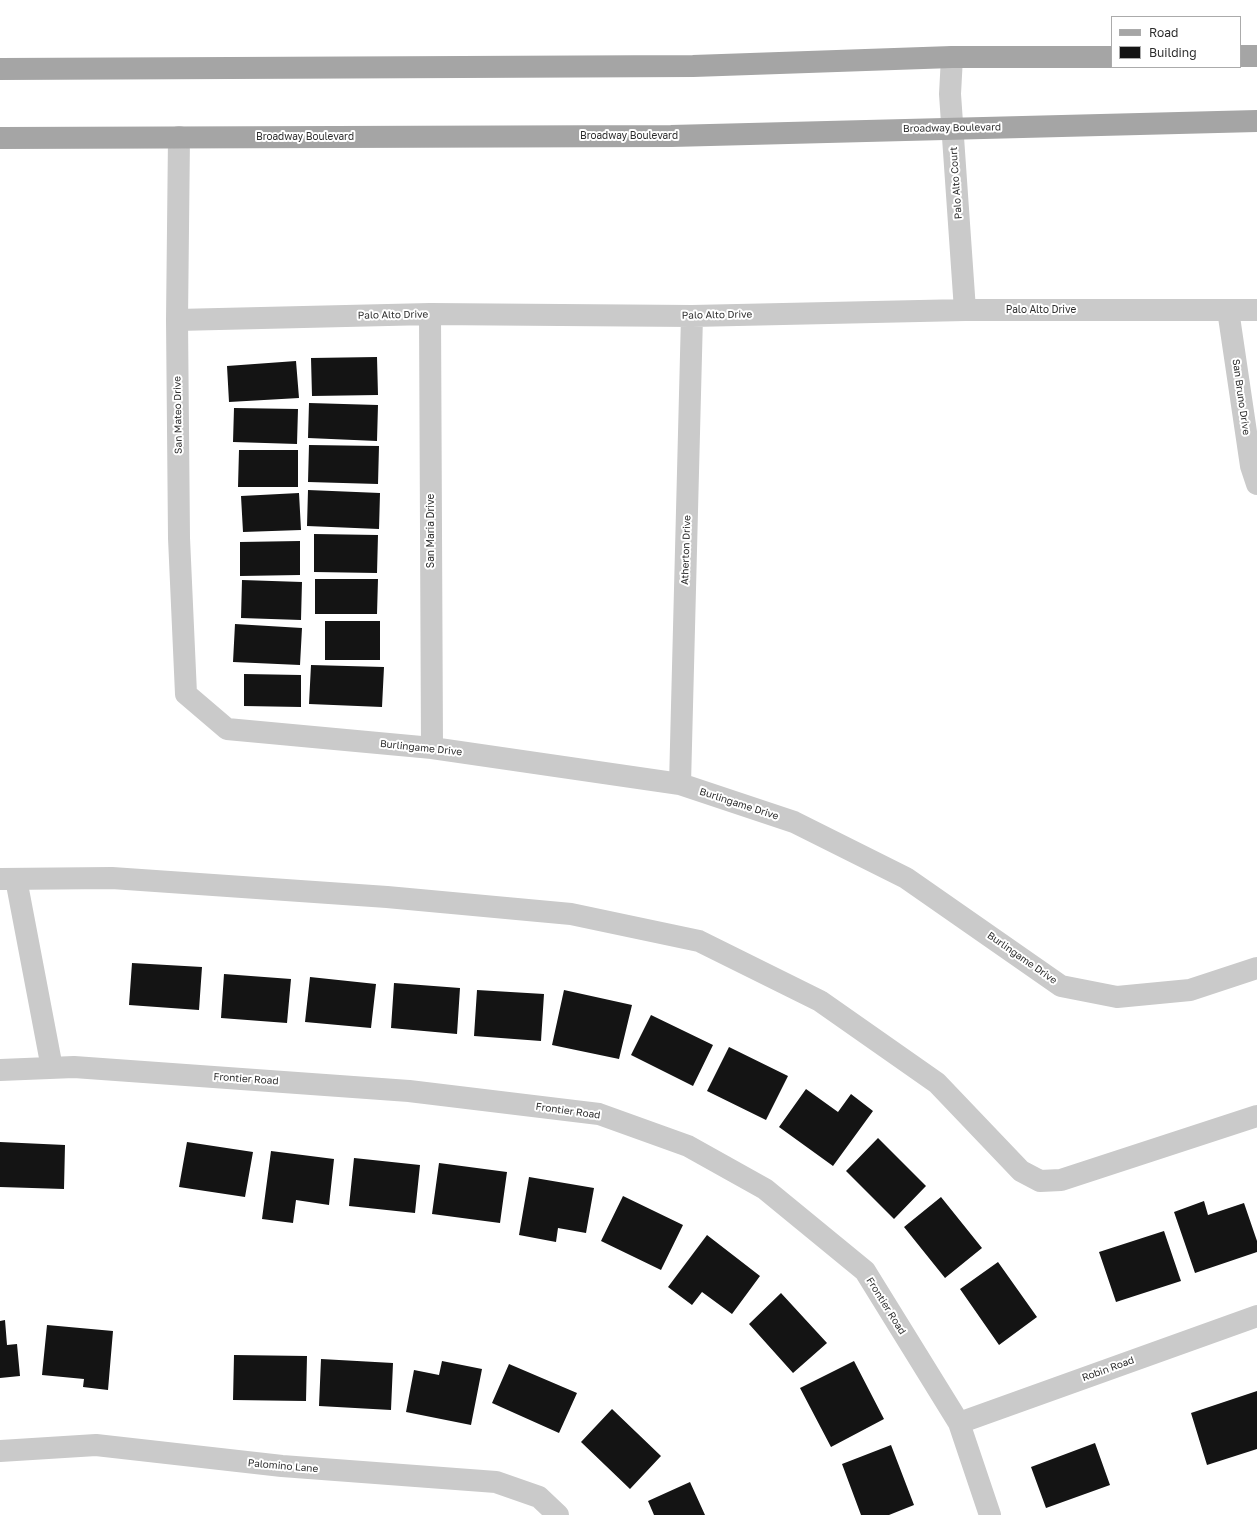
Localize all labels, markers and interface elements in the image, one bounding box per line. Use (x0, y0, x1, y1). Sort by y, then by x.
legend (1111, 16, 1241, 68)
text: Road (1149, 25, 1178, 40)
text: Building (1149, 45, 1197, 60)
street label: Broadway Boulevard (903, 121, 1001, 135)
street label: Broadway Boulevard (580, 130, 678, 142)
street label: Broadway Boulevard (256, 131, 354, 143)
street label: Palo Alto Court (947, 146, 965, 220)
street label: Palo Alto Drive (1006, 304, 1076, 316)
street label: Palo Alto Drive (358, 308, 428, 322)
street label: Palo Alto Drive (682, 308, 752, 322)
street label: San Bruno Drive (1230, 358, 1252, 436)
street label: San Mateo Drive (171, 376, 185, 454)
street label: San Maria Drive (425, 494, 437, 568)
street label: Atherton Drive (679, 515, 693, 585)
street label: Burlingame Drive (379, 738, 463, 758)
street label: Burlingame Drive (698, 786, 780, 822)
street label: Burlingame Drive (985, 929, 1059, 987)
street label: Frontier Road (213, 1071, 279, 1087)
street label: Frontier Road (535, 1101, 601, 1121)
street label: Frontier Road (864, 1275, 908, 1337)
street label: Robin Road (1080, 1354, 1136, 1384)
street label: Palomino Lane (247, 1457, 319, 1475)

